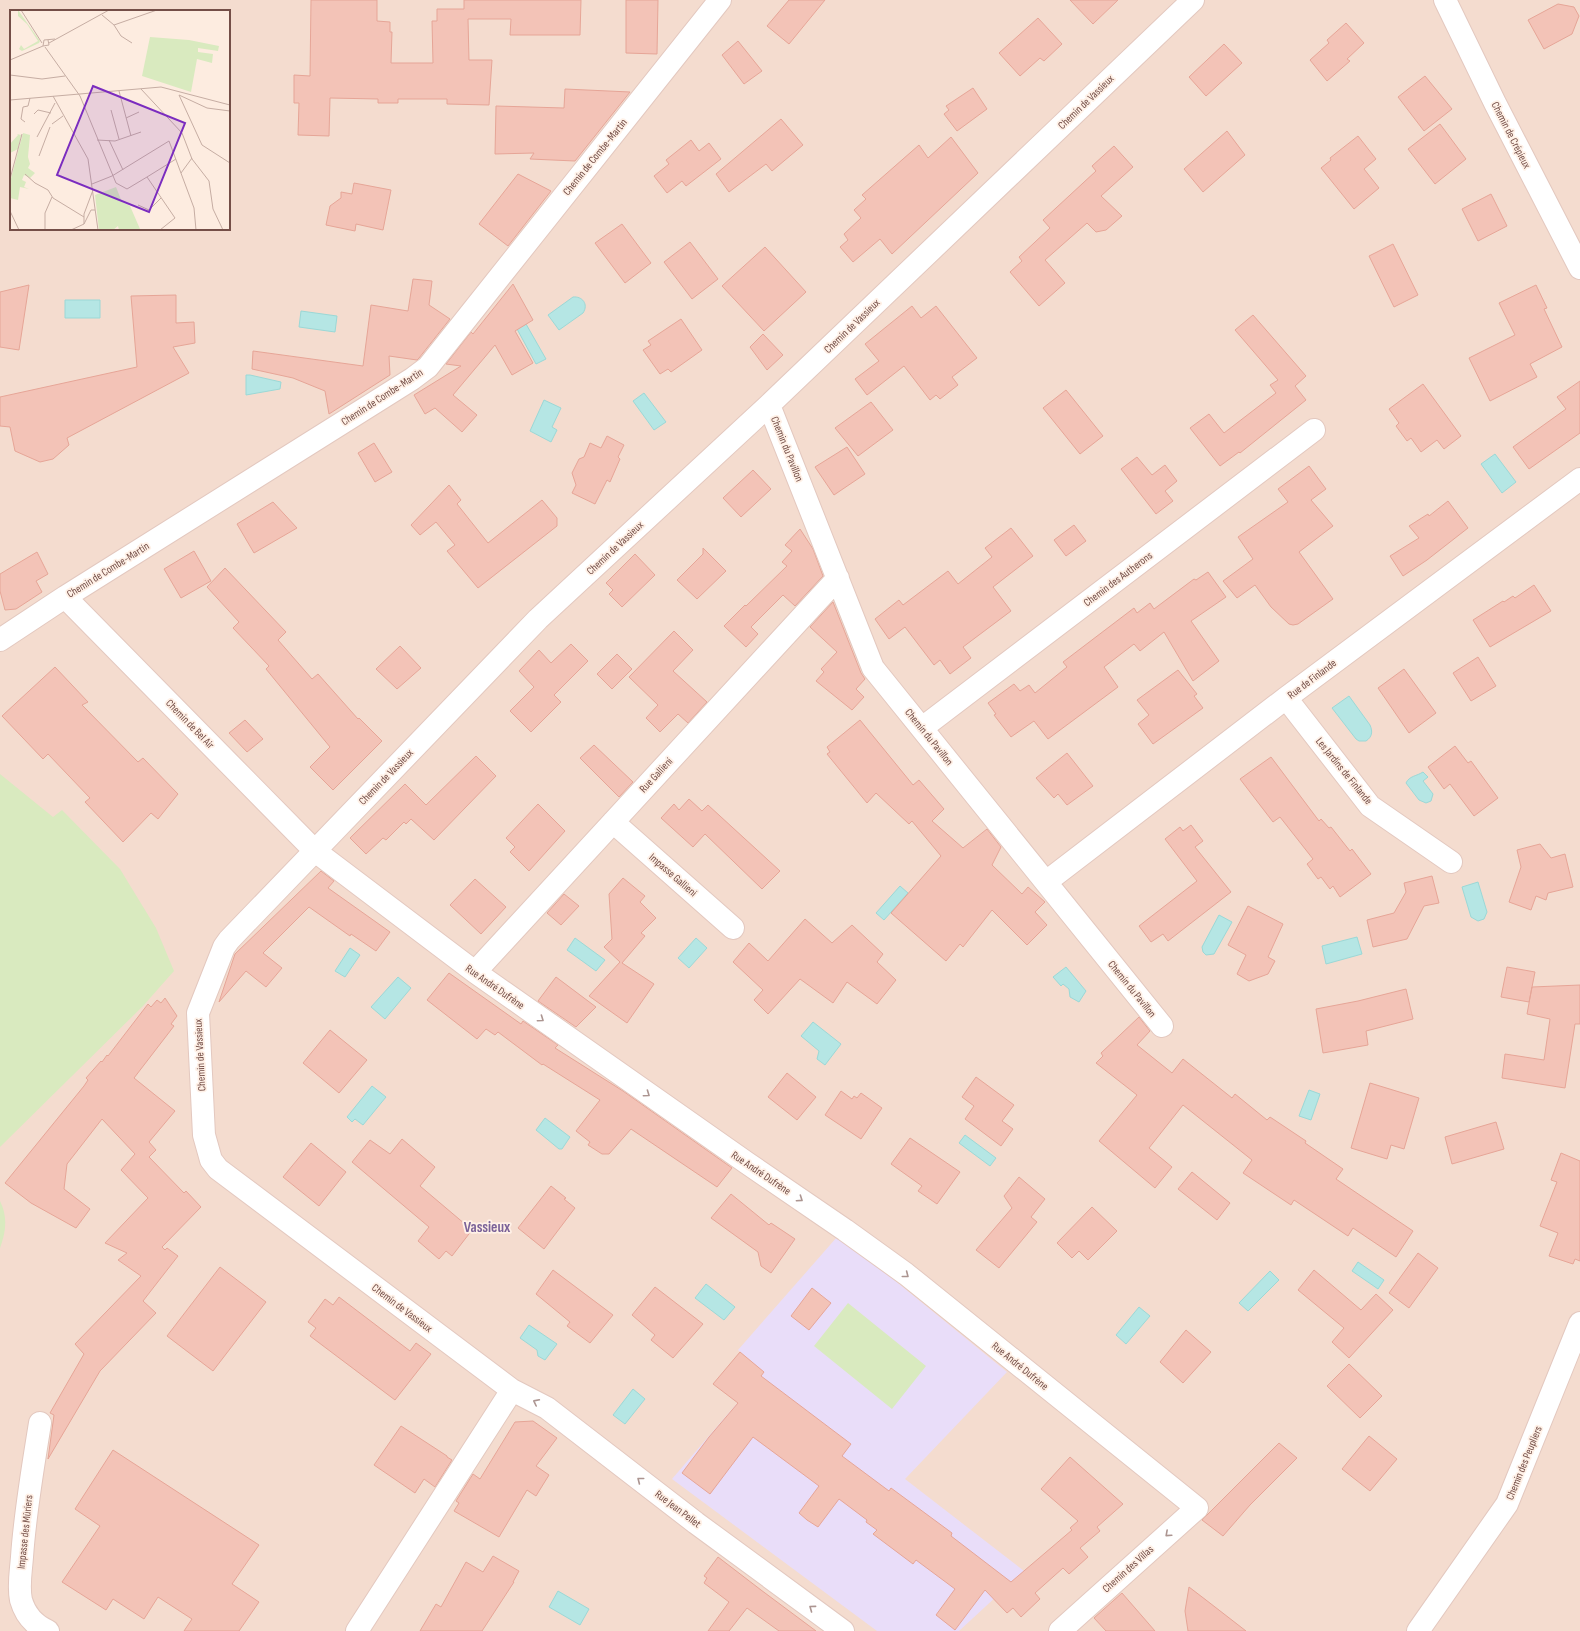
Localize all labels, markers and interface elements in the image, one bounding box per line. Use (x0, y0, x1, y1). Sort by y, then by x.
inset map (10, 10, 230, 230)
street label: Chemin de Vassieux (1055, 72, 1117, 132)
street label: Chemin de Crépieux (1489, 99, 1533, 171)
street label: Chemin de Combe-Martin (560, 116, 630, 198)
street label: Chemin de Vassieux (821, 296, 883, 356)
street label: Chemin de Combe-Martin (339, 366, 426, 428)
street label: Chemin du Pavillon (768, 414, 806, 484)
street label: Chemin de Vassieux (584, 518, 646, 578)
street label: Chemin de Combe-Martin (64, 539, 152, 601)
street label: Chemin des Autherons (1081, 549, 1155, 609)
street label: Rue de Finlande (1285, 656, 1339, 702)
street label: Chemin de Bel Air (163, 697, 217, 751)
street label: Chemin du Pavillon (902, 706, 956, 768)
street label: Les Jardins de Finlande (1313, 735, 1375, 807)
street label: Chemin de Vassieux (356, 746, 416, 808)
street label: Rue Gallieni (637, 755, 675, 795)
street label: Impasse Gallieni (646, 851, 700, 899)
street label: Chemin du Pavillon (1105, 958, 1159, 1020)
street label: Rue André Dufrène (463, 962, 527, 1012)
one-way arrow (537, 1014, 544, 1022)
street label: Chemin de Vassieux (192, 1018, 208, 1092)
one-way arrow (643, 1089, 650, 1096)
street label: Rue André Dufrène (729, 1148, 793, 1198)
one-way arrow (796, 1194, 803, 1202)
district label: Vassieux (464, 1218, 511, 1237)
one-way arrow (902, 1270, 909, 1277)
street label: Chemin de Vassieux (369, 1281, 435, 1335)
street label: Rue André Dufrène (989, 1339, 1051, 1393)
one-way arrow (533, 1399, 541, 1407)
street label: Chemin des Peupliers (1503, 1424, 1545, 1502)
one-way arrow (638, 1478, 645, 1485)
street label: Rue Jean Pellet (652, 1488, 704, 1531)
street label: Impasse des Mûriers (15, 1494, 35, 1570)
one-way arrow (1165, 1529, 1172, 1536)
street label: Chemin des Villas (1100, 1543, 1156, 1595)
one-way arrow (809, 1606, 816, 1613)

